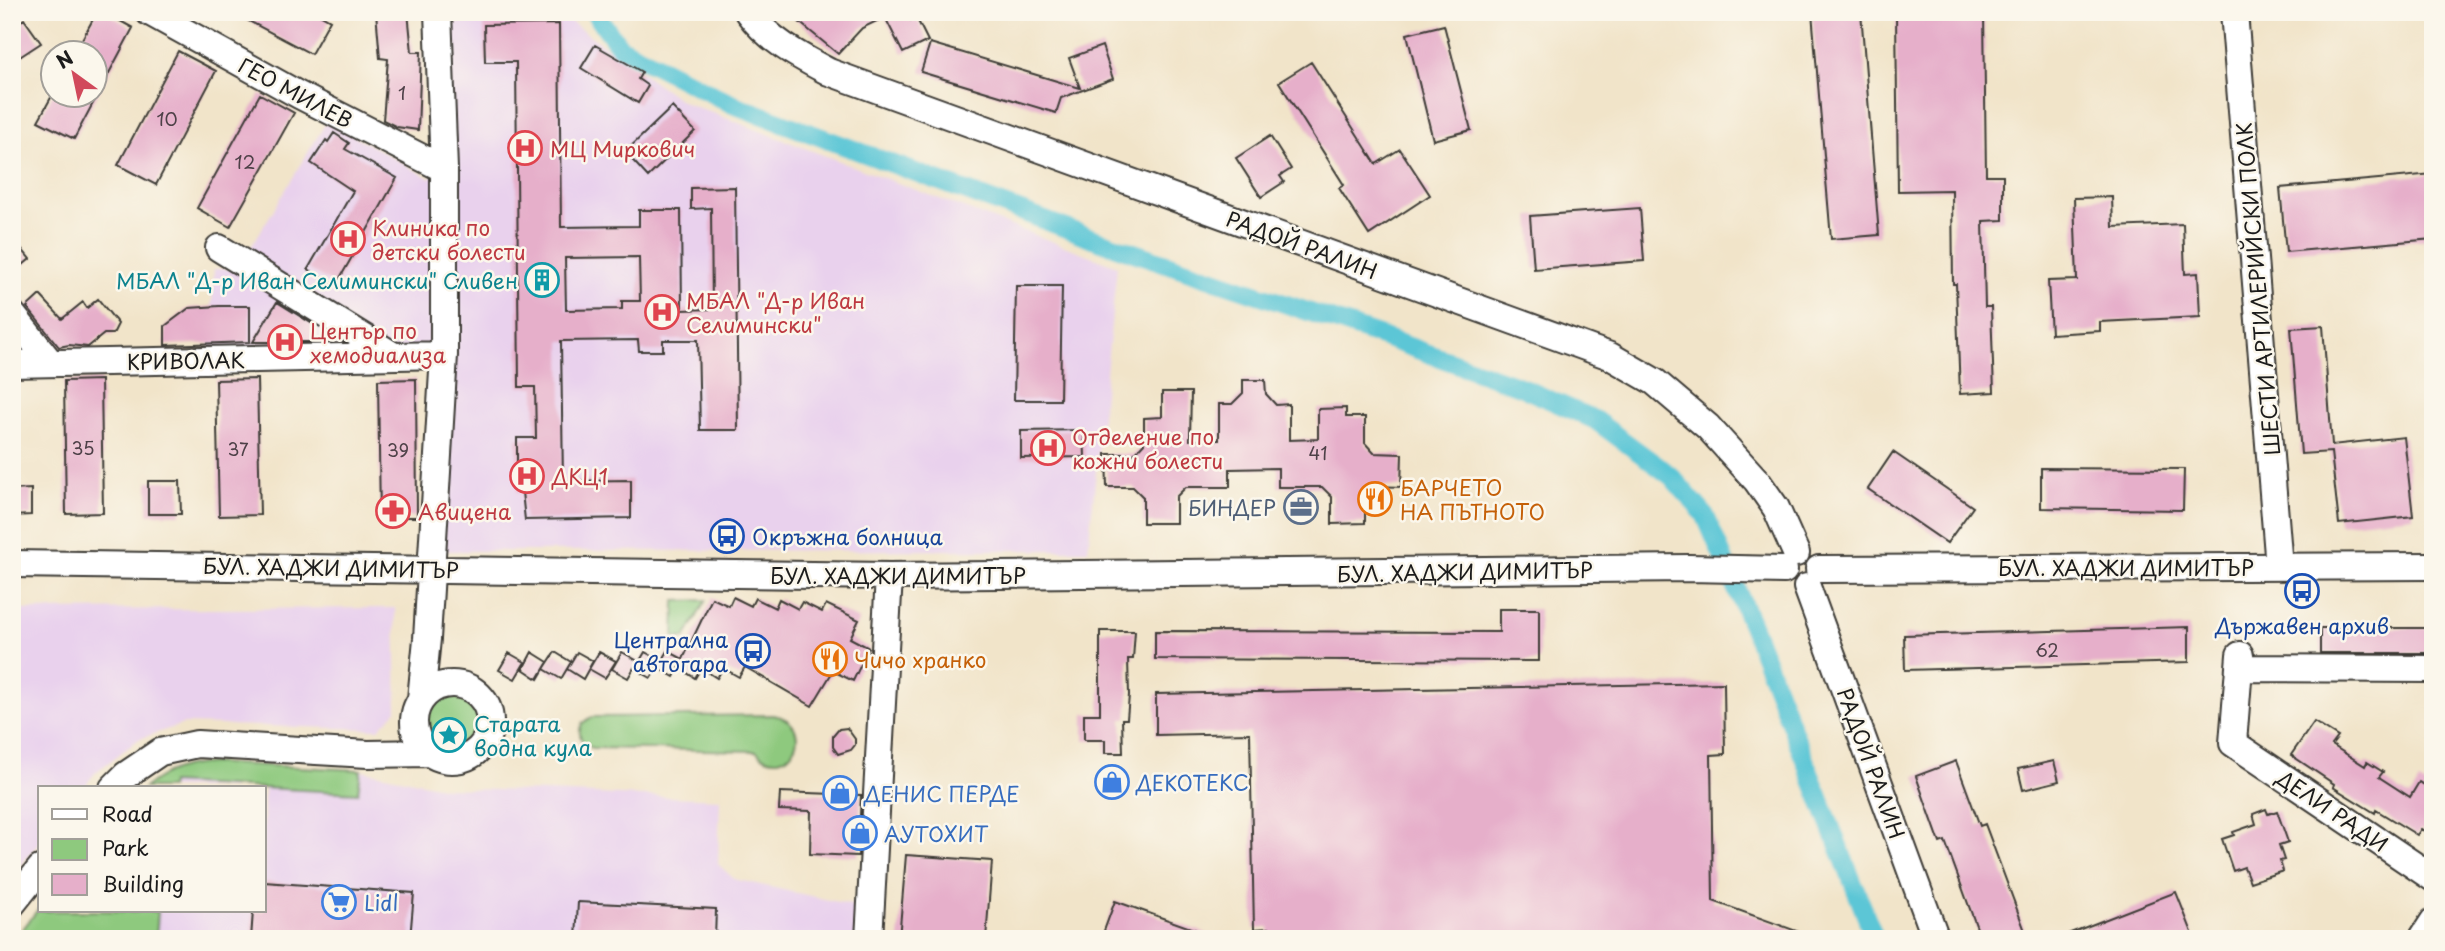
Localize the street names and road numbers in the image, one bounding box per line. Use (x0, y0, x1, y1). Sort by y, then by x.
street label: ГЕО МИЛЕВ (233, 49, 359, 135)
street label: ШЕСТИ АРТИЛЕРИЙСКИ ПОЛК (2227, 121, 2287, 457)
street label: РАДОЙ РАЛИН (1222, 202, 1382, 286)
street label: КРИВОЛАК (127, 343, 245, 377)
street label: БУЛ. ХАДЖИ ДИМИТЪР (203, 549, 459, 585)
street label: БУЛ. ХАДЖИ ДИМИТЪР (1998, 551, 2254, 583)
street label: БУЛ. ХАДЖИ ДИМИТЪР (1337, 553, 1593, 589)
street label: БУЛ. ХАДЖИ ДИМИТЪР (770, 559, 1026, 591)
street label: РАДОЙ РАЛИН (1830, 683, 1914, 843)
street label: ДЕЛИ РАДИ (2270, 760, 2395, 859)

